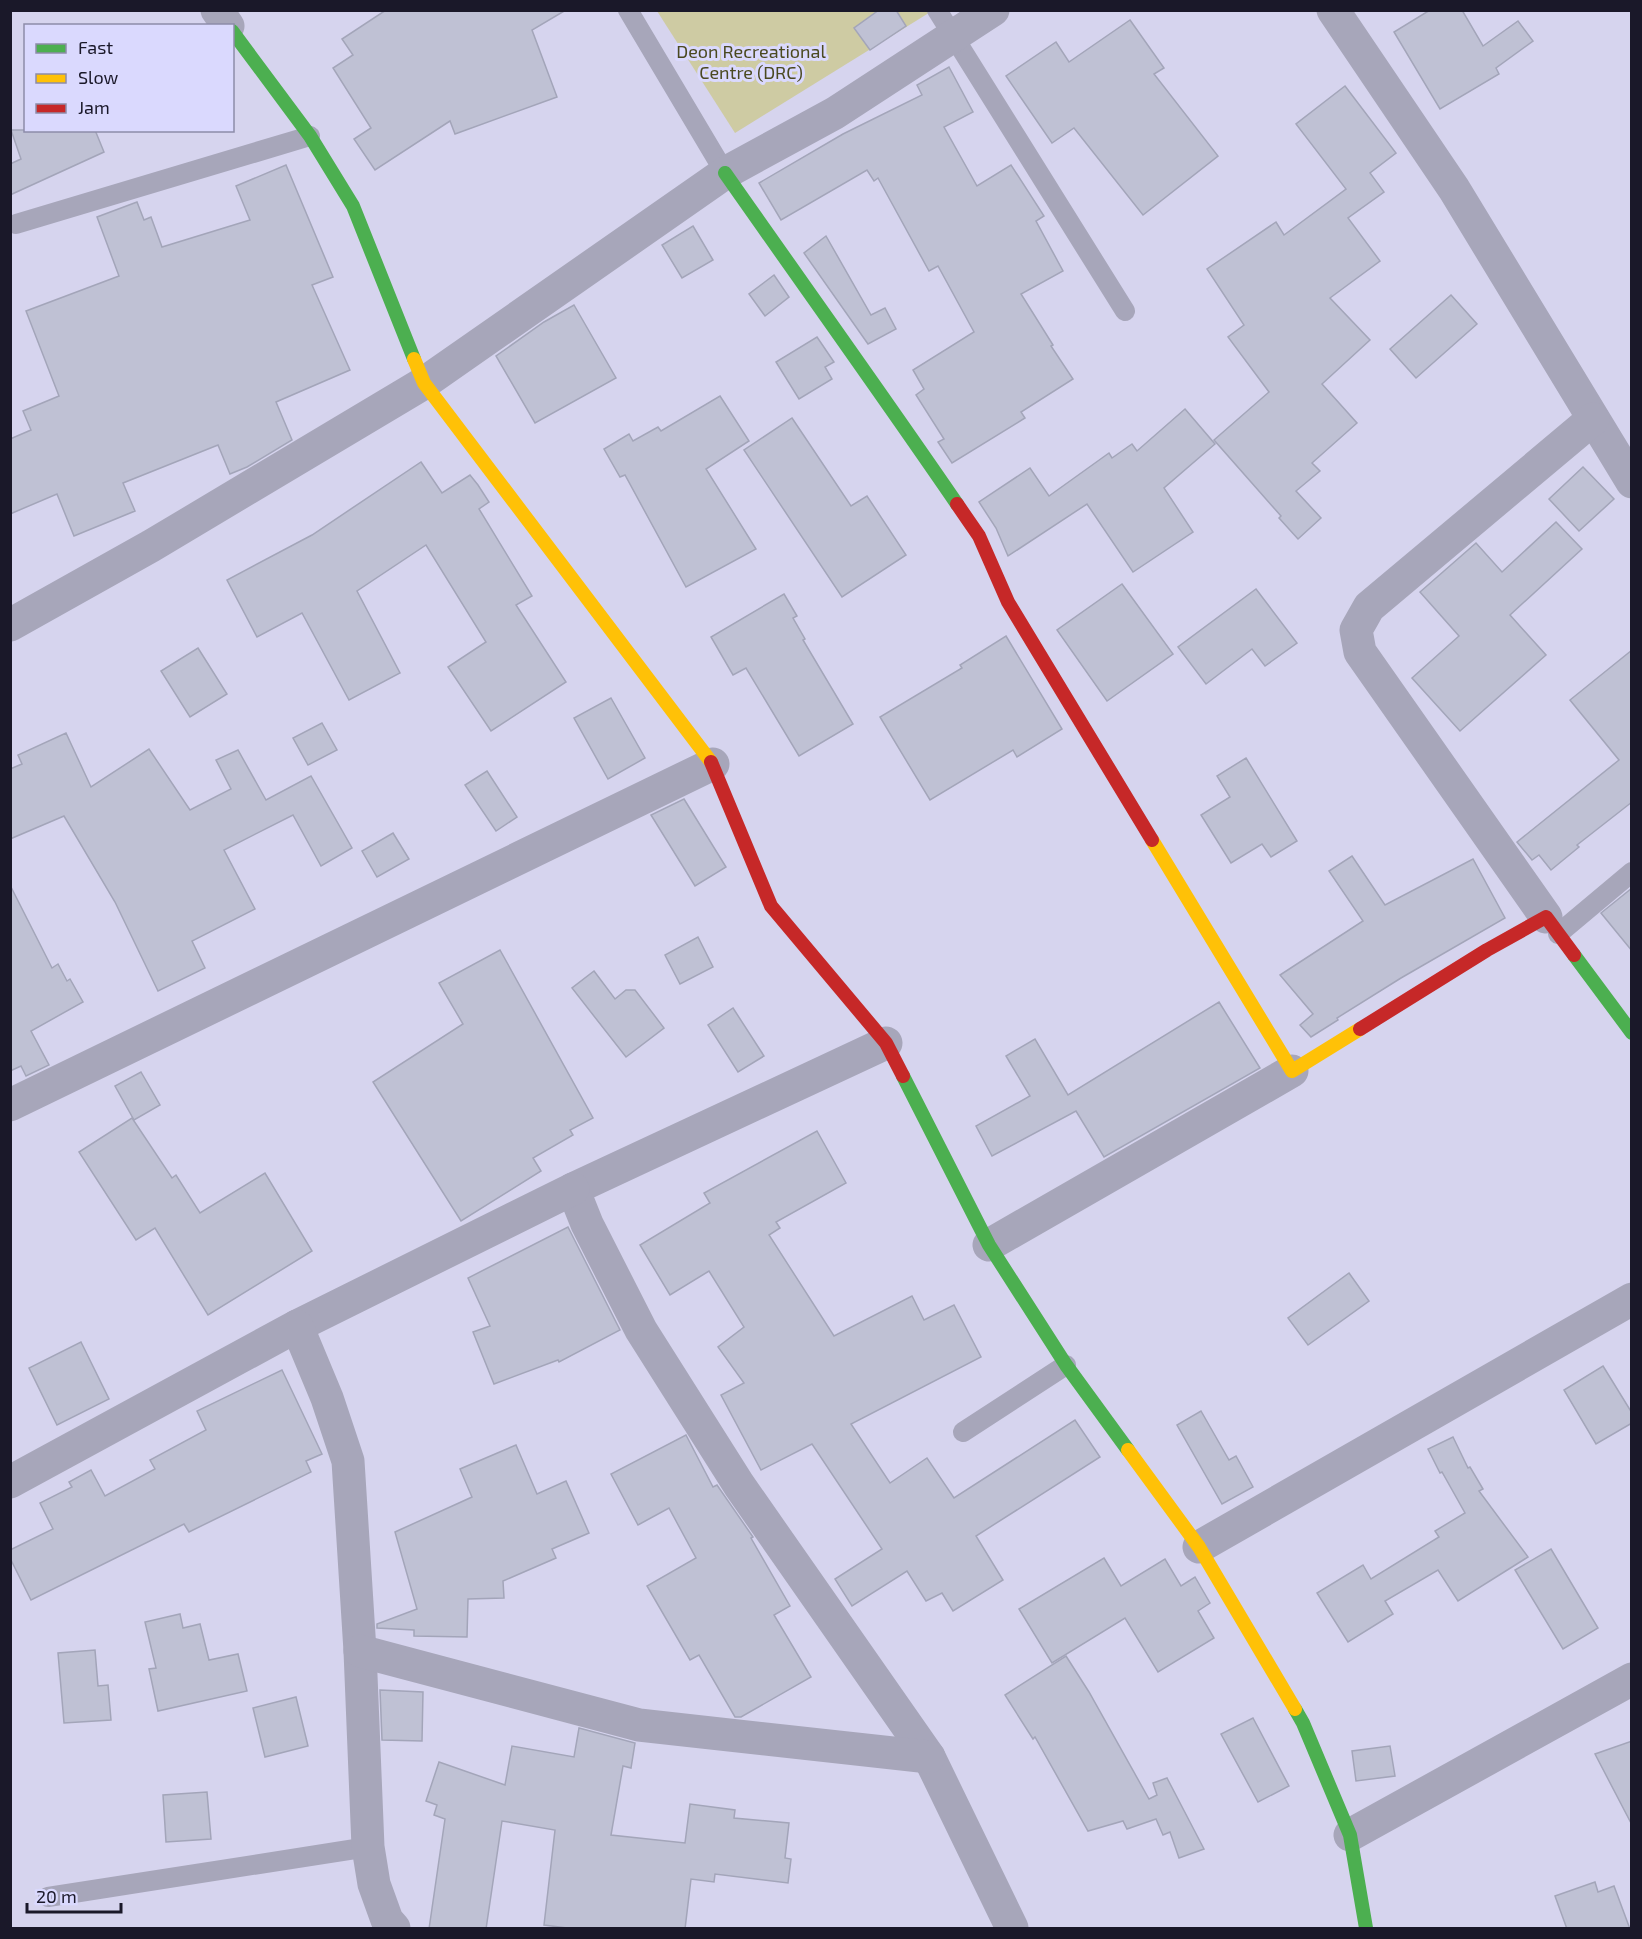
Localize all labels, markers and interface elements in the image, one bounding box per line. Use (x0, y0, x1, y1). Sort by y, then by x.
legend (24, 24, 234, 132)
text: Fast (78, 36, 113, 58)
park label: Deon Recreational Centre (DRC) (676, 40, 826, 83)
text: Slow (78, 66, 119, 88)
text: Jam (78, 96, 110, 118)
scale bar (27, 1876, 122, 1914)
text: 20 m (36, 1885, 77, 1907)

